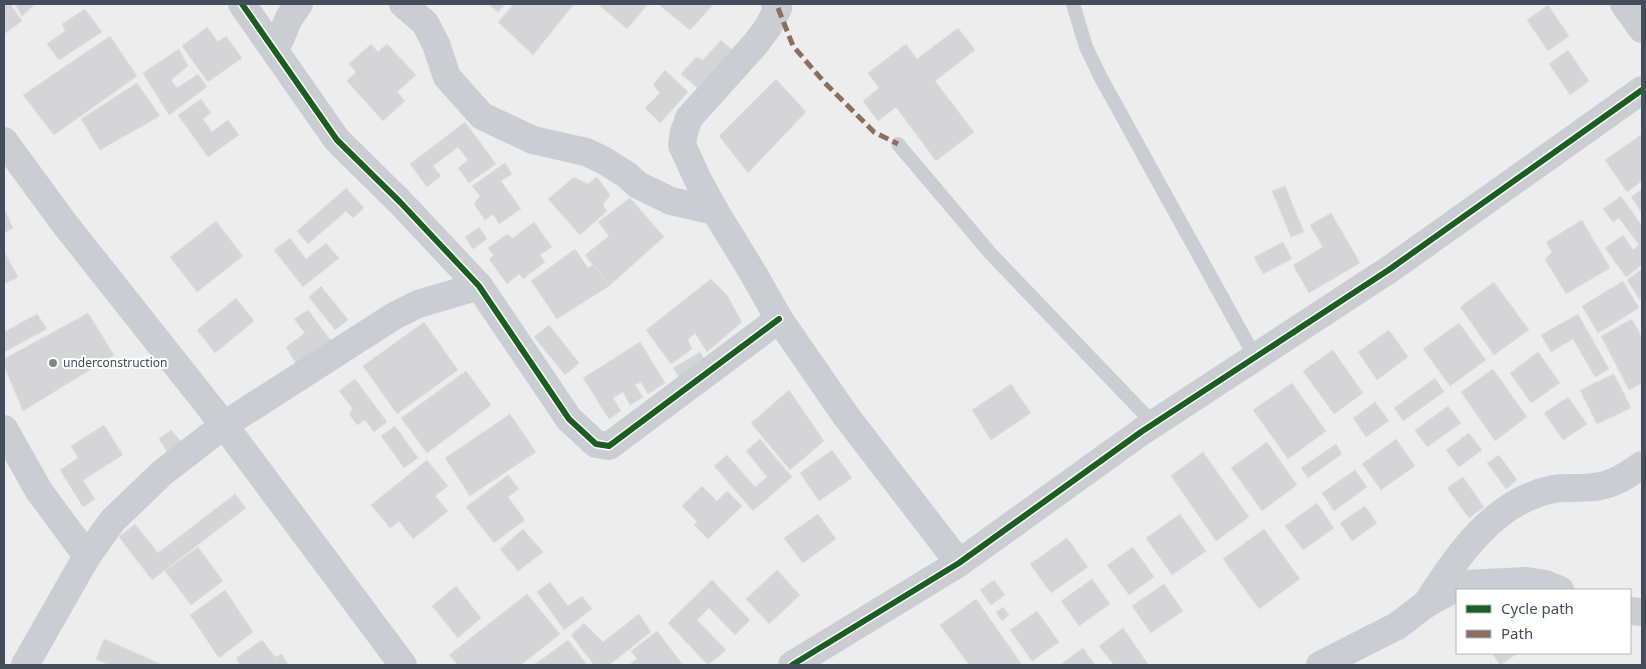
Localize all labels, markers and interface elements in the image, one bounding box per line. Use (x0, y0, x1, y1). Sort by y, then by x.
place label: underconstruction (63, 354, 167, 371)
marker: underconstruction (47, 357, 59, 369)
legend (1456, 589, 1631, 654)
text: Cycle path (1501, 598, 1574, 618)
text: Path (1501, 623, 1533, 643)

